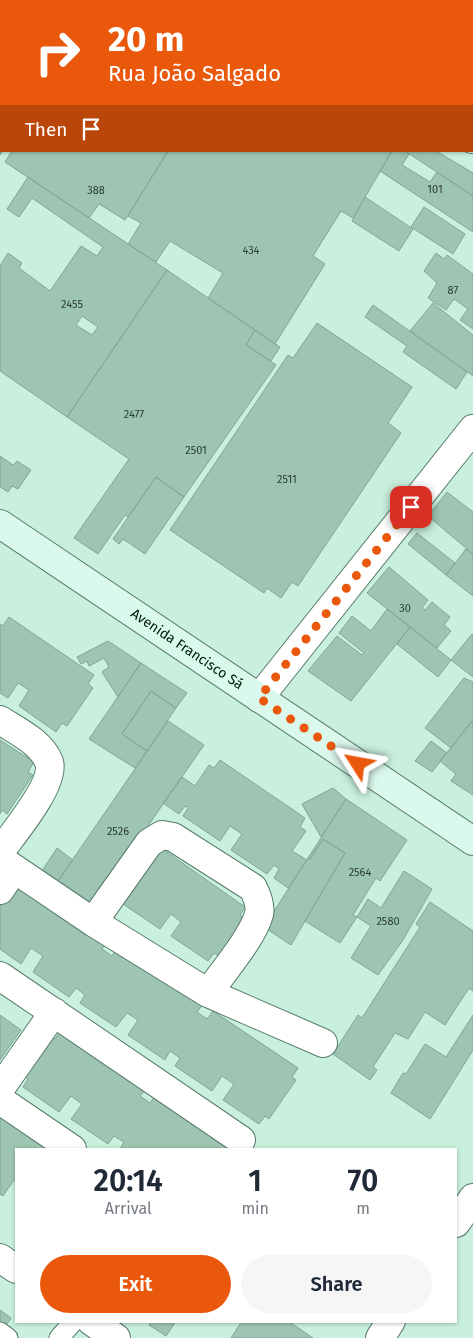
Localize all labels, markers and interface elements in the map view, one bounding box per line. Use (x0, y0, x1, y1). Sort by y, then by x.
text: 20 m (108, 18, 184, 60)
icon: right (25, 20, 90, 85)
text: Rua João Salgado (108, 60, 281, 87)
icon: arrive (77, 115, 105, 143)
text: Then (25, 118, 67, 141)
house number: 101 (427, 183, 443, 196)
house number: 388 (87, 184, 105, 197)
house number: 434 (243, 244, 260, 257)
house number: 87 (448, 284, 459, 297)
house number: 2455 (61, 298, 83, 311)
house number: 2477 (124, 408, 144, 421)
house number: 2501 (185, 444, 207, 457)
house number: 2511 (277, 473, 297, 486)
pin (390, 486, 432, 528)
icon: arrive (397, 493, 425, 521)
house number: 30 (399, 602, 411, 615)
street label: Avenida Francisco Sá (127, 605, 247, 693)
position arrow (331, 737, 383, 789)
house number: 2526 (107, 825, 129, 838)
house number: 2564 (349, 866, 371, 879)
house number: 2580 (376, 915, 400, 928)
text: 20:14 (94, 1163, 163, 1199)
text: 1 (248, 1163, 262, 1199)
text: 70 (348, 1163, 378, 1199)
text: Arrival (105, 1199, 152, 1218)
text: min (241, 1199, 269, 1218)
text: m (356, 1199, 370, 1218)
button: Exit (40, 1255, 231, 1313)
button: Share (241, 1255, 432, 1313)

